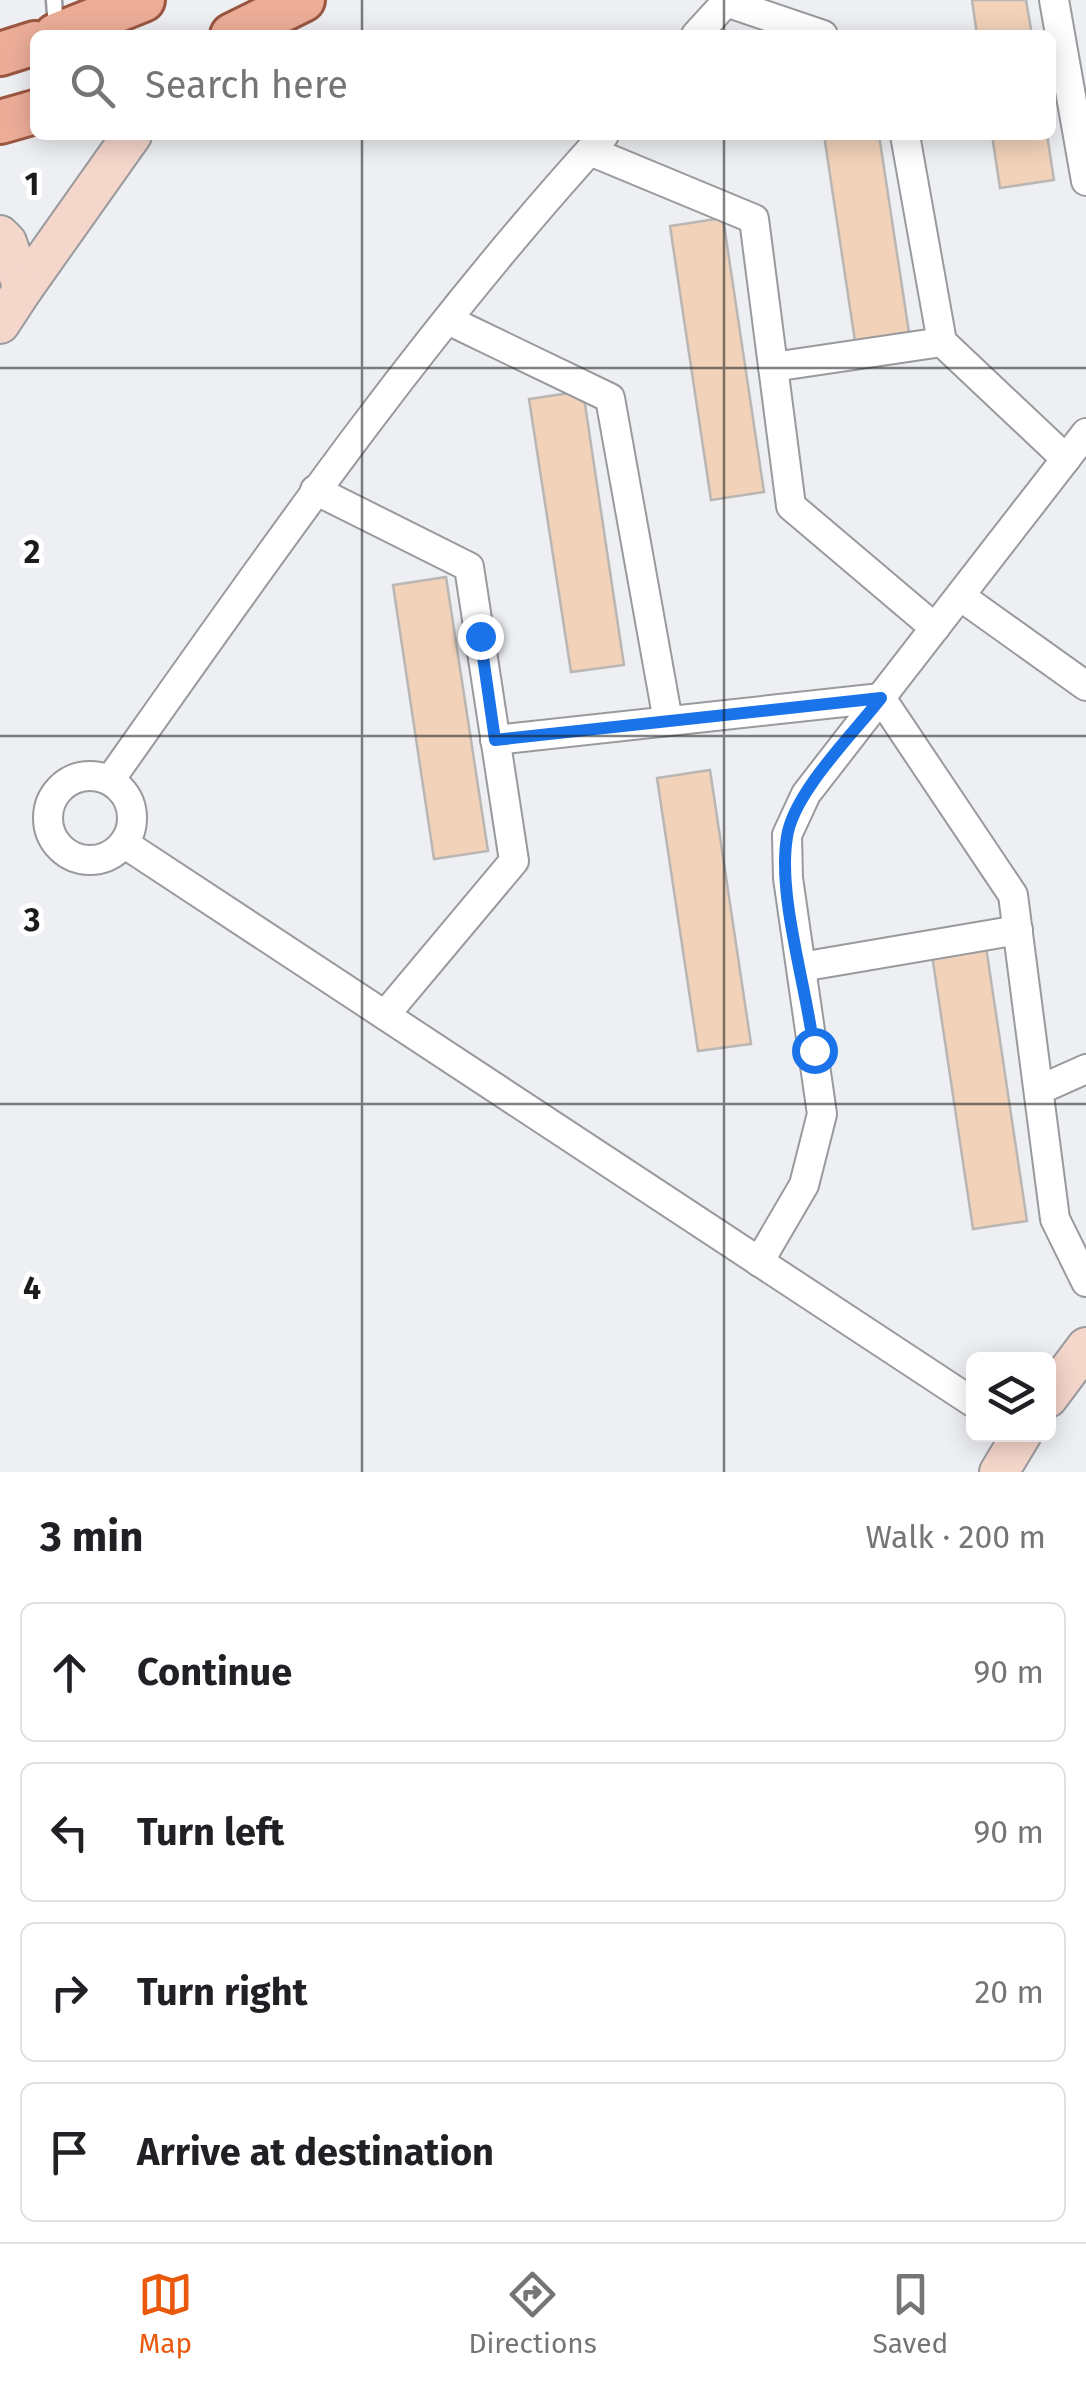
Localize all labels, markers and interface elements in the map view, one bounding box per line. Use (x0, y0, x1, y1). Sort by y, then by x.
search box (30, 30, 1056, 140)
icon: search (65, 58, 120, 113)
text: Search here (145, 62, 348, 108)
text: 1 (25, 165, 39, 203)
text: 2 (24, 533, 40, 571)
route end (458, 614, 504, 660)
text: 3 (23, 901, 40, 939)
route start (792, 1028, 838, 1074)
text: 4 (23, 1269, 41, 1307)
map controls (966, 1352, 1056, 1442)
button: layers (966, 1352, 1056, 1442)
text: 3 min (40, 1512, 143, 1562)
text: Walk · 200 m (866, 1518, 1046, 1556)
icon: ahead (42, 1645, 97, 1700)
text: Continue (137, 1649, 292, 1695)
text: 90 m (973, 1653, 1044, 1691)
icon: left (42, 1805, 97, 1860)
text: Turn left (137, 1809, 284, 1855)
text: 90 m (973, 1813, 1044, 1851)
icon: right (42, 1965, 97, 2020)
text: Turn right (137, 1969, 307, 2015)
text: 20 m (974, 1973, 1044, 2011)
icon: arrive (42, 2125, 97, 2180)
text: Arrive at destination (137, 2129, 494, 2175)
tab: Map (138, 2267, 193, 2360)
tab: Directions (468, 2267, 597, 2360)
tab: Saved (872, 2267, 948, 2360)

